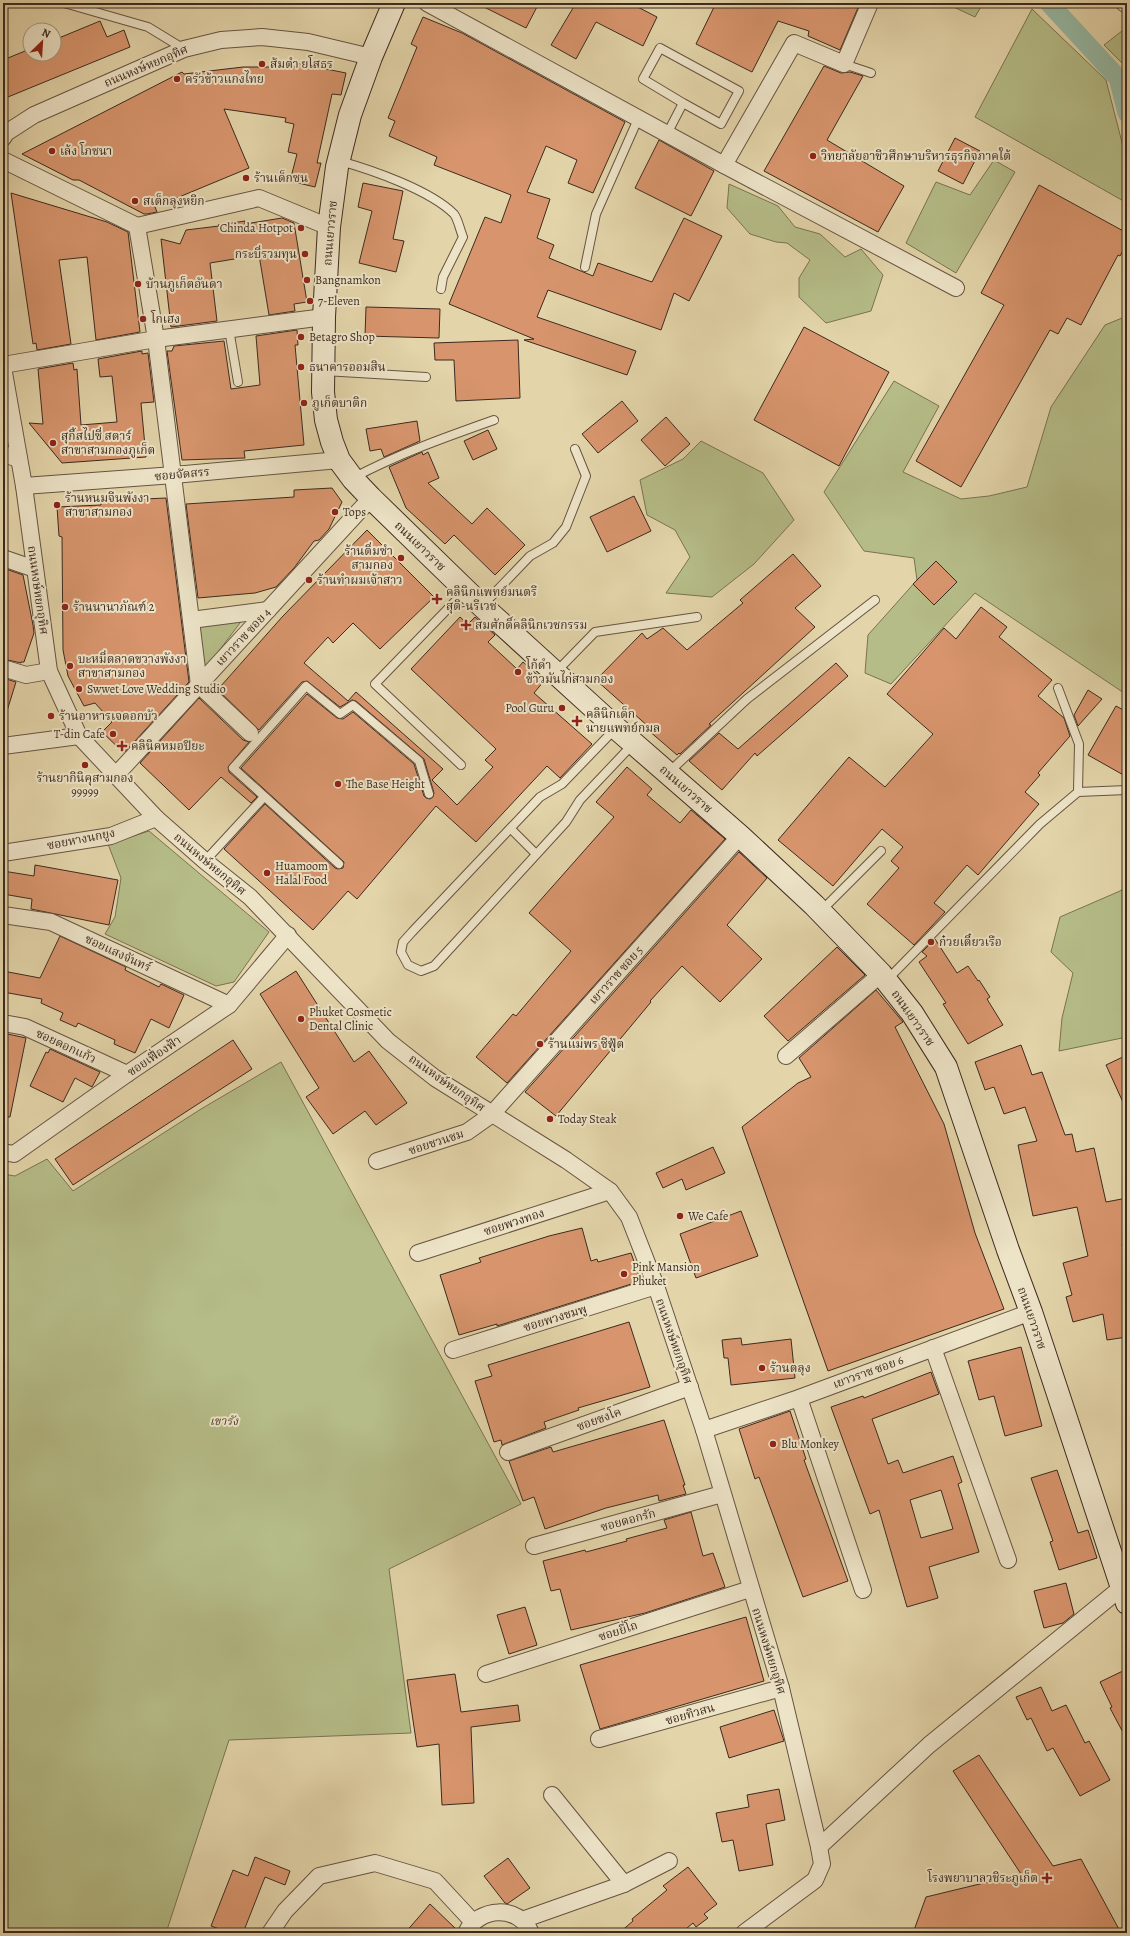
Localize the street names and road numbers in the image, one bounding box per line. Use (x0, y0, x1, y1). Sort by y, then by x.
street label: ถนนหงษ์หยกอุทิศ (102, 41, 191, 91)
street label: ถนนเยาวราช (319, 200, 341, 266)
street label: ซอยจัดสรร (154, 464, 210, 484)
street label: ถนนเยาวราช (391, 518, 449, 574)
street label: ถนนหงษ์หยกอุทิศ (24, 545, 52, 636)
street label: เยาวราช ซอย 4 (212, 604, 274, 669)
street label: ถนนเยาวราช (656, 762, 716, 816)
street label: ซอยหางนกยูง (45, 825, 117, 853)
street label: ถนนหงษ์หยกอุทิศ (171, 829, 250, 899)
street label: ซอยแสงจันทร์ (82, 931, 154, 976)
street label: เยาวราช ซอย 5 (585, 942, 647, 1008)
street label: ถนนเยาวราช (888, 987, 938, 1049)
street label: ซอยดอกแก้ว (33, 1025, 99, 1067)
street label: ซอยเฟื่องฟ้า (123, 1031, 184, 1080)
street label: ถนนหงษ์หยกอุทิศ (406, 1051, 488, 1115)
street label: ซอยชวนชม (406, 1126, 466, 1158)
street label: ซอยพวงทอง (482, 1205, 546, 1239)
street label: ถนนเยาวราช (1014, 1284, 1050, 1352)
street label: ถนนหงษ์หยกอุทิศ (652, 1296, 696, 1386)
street label: ซอยพวงชมพู (521, 1301, 589, 1335)
street label: เยาวราช ซอย 6 (831, 1352, 906, 1392)
street label: ซอยชงโค (574, 1403, 624, 1434)
street label: ซอยดอกรัก (599, 1505, 657, 1535)
street label: ถนนหงษ์หยกอุทิศ (748, 1606, 790, 1696)
street label: ซอยยี่โถ (596, 1616, 640, 1645)
street label: ซอยทิวสน (663, 1699, 717, 1729)

